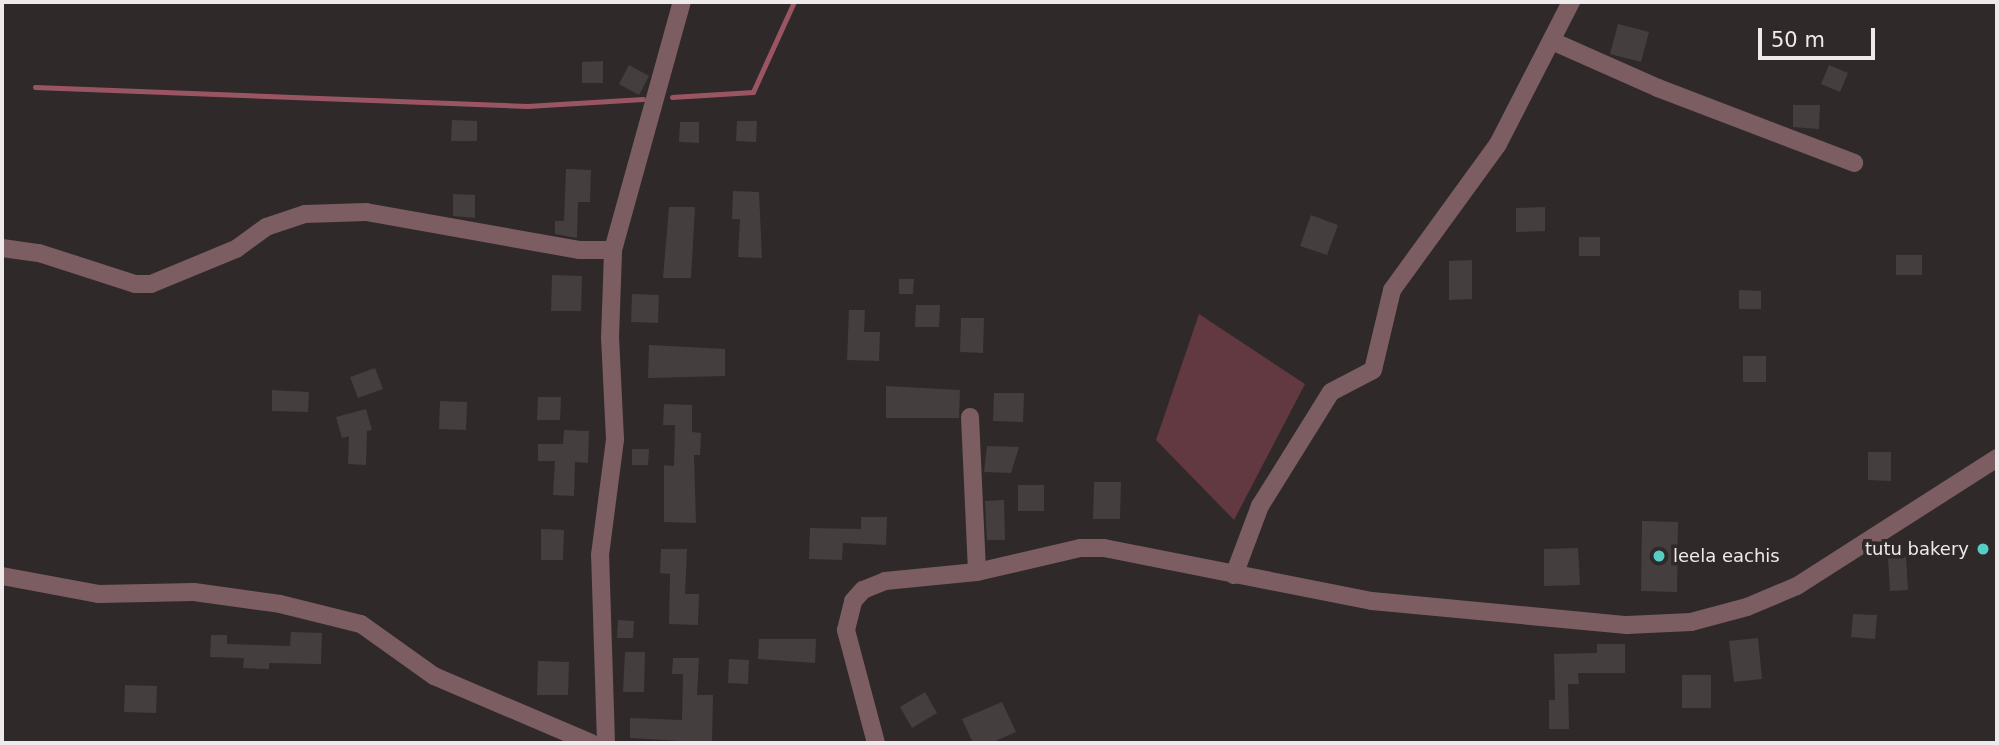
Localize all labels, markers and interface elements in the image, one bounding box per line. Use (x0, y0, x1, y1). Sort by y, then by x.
scale bar (1761, 14, 1878, 58)
text: 50 m (1771, 28, 1825, 52)
place label: tutu bakery (1865, 538, 1969, 560)
marker: tutu bakery (1975, 541, 1991, 557)
place label: leela eachis (1673, 545, 1780, 567)
marker: leela eachis (1651, 548, 1667, 564)

